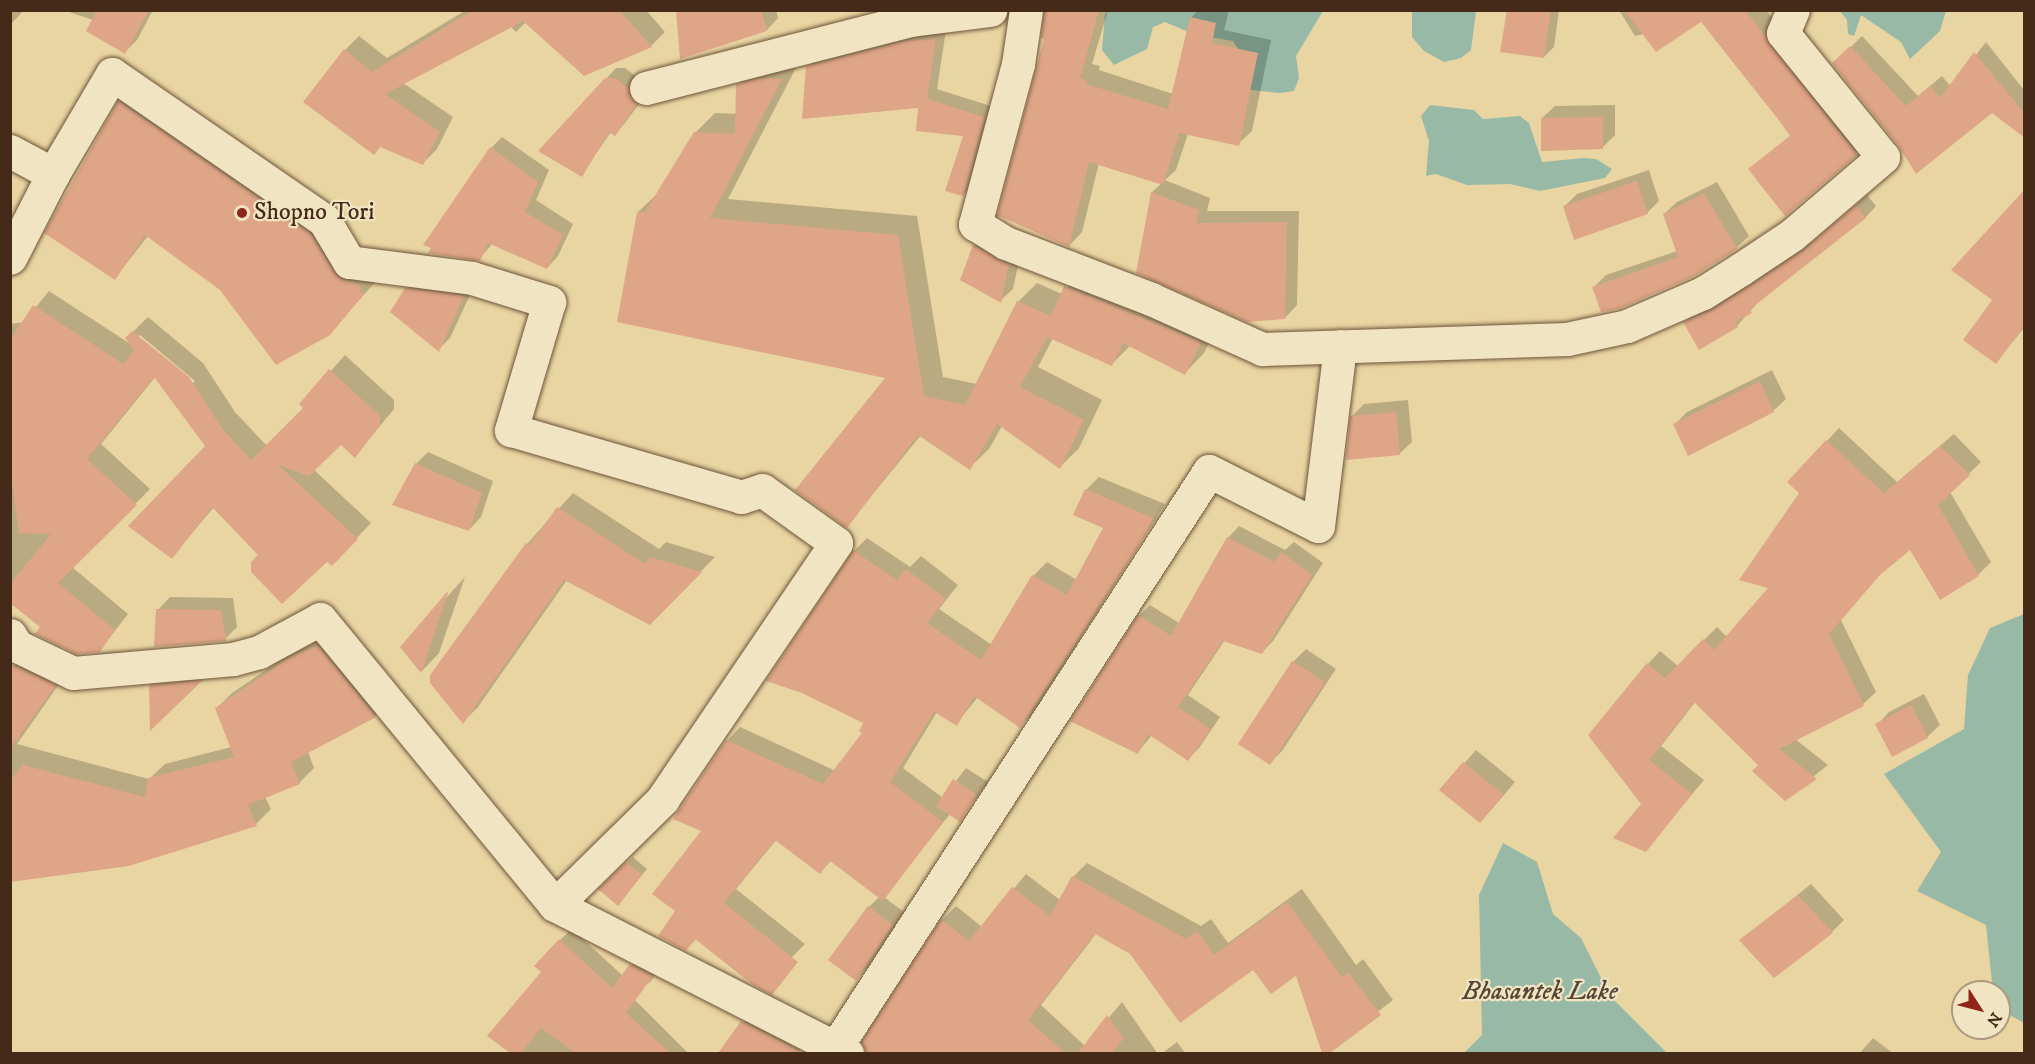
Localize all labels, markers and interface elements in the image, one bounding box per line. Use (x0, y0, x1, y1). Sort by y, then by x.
place label: Shopno Tori (254, 199, 374, 227)
marker: Shopno Tori (235, 206, 249, 220)
water label: Bhasantek Lake (1462, 976, 1618, 1008)
north arrow (1951, 980, 2011, 1040)
text: N (1982, 1008, 2006, 1031)

